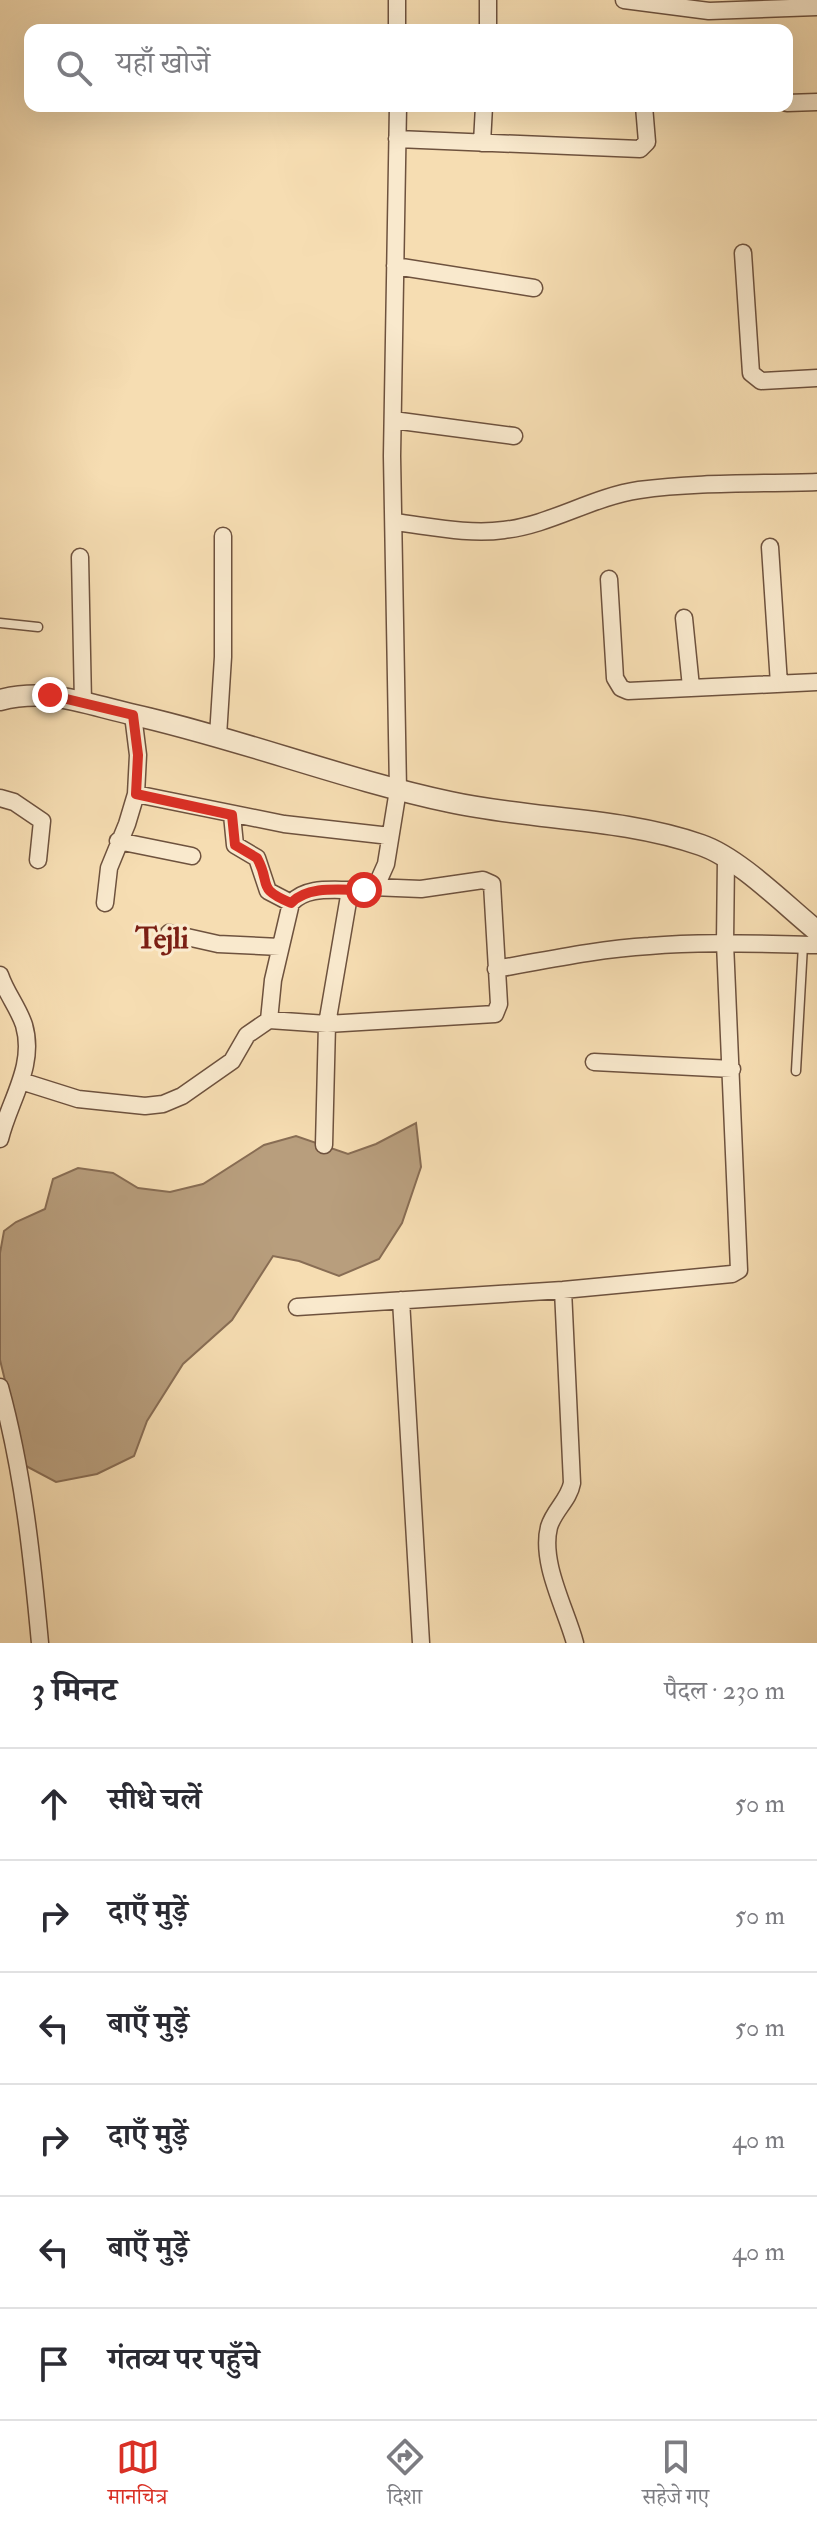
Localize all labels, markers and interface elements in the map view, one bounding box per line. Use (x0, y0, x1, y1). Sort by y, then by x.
search box (24, 24, 793, 112)
text: यहाँ खोजें (116, 45, 210, 82)
icon: search (52, 46, 96, 90)
route end (32, 677, 68, 713)
route start (346, 872, 382, 908)
district label: Tejli (134, 920, 189, 957)
text: 3 मिनट (32, 1669, 117, 1712)
text: पैदल · 230 m (664, 1675, 785, 1707)
text: सीधे चलें (108, 1781, 201, 1818)
icon: ahead (32, 1782, 76, 1826)
text: 50 m (735, 1788, 785, 1820)
text: दाएँ मुड़ें (108, 1893, 188, 1930)
icon: right (32, 1894, 76, 1938)
text: 50 m (735, 1900, 785, 1932)
text: बाएँ मुड़ें (108, 2005, 189, 2042)
icon: left (32, 2006, 76, 2050)
text: 50 m (735, 2012, 785, 2044)
text: दाएँ मुड़ें (108, 2117, 188, 2154)
icon: right (32, 2118, 76, 2162)
text: 40 m (732, 2124, 785, 2156)
text: बाएँ मुड़ें (108, 2229, 189, 2266)
icon: left (32, 2230, 76, 2274)
text: 40 m (732, 2236, 785, 2268)
text: गंतव्य पर पहुँचे (108, 2341, 259, 2378)
icon: arrive (32, 2342, 76, 2386)
tab: मानचित्र (108, 2435, 167, 2518)
tab: दिशा (383, 2435, 427, 2518)
tab: सहेजे गए (642, 2435, 709, 2518)

